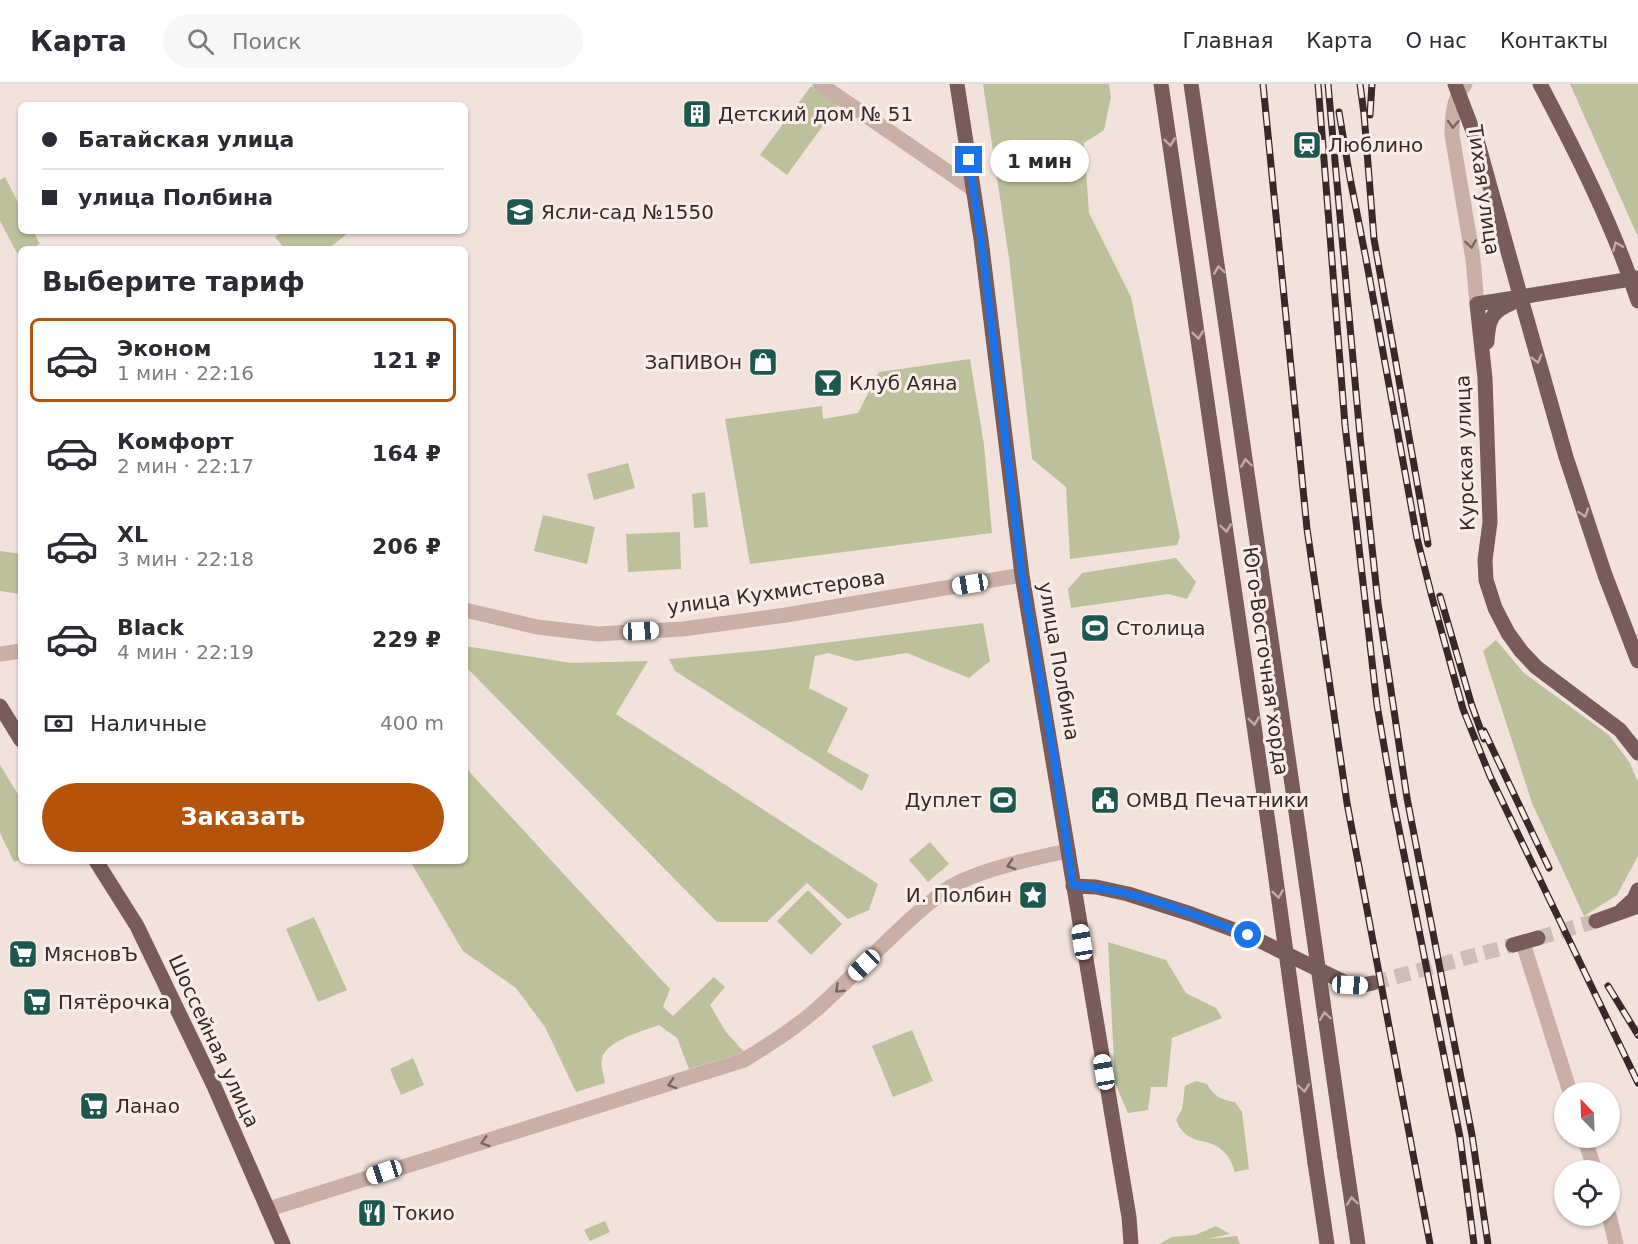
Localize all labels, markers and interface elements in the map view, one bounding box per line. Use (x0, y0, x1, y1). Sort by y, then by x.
search box (163, 14, 583, 68)
text: Карта (30, 25, 127, 58)
icon: search (184, 25, 217, 58)
text: Поиск (232, 29, 302, 54)
text: Главная (1183, 29, 1273, 53)
text: Карта (1306, 29, 1373, 53)
text: О нас (1406, 29, 1467, 53)
text: Контакты (1500, 29, 1608, 53)
building icon: Детский дом № 51 (681, 98, 713, 130)
place label: Детский дом № 51 (718, 102, 913, 126)
one-way arrow (1446, 119, 1459, 128)
street label: Тихая улица (1463, 122, 1505, 257)
text: Батайская улица (78, 127, 294, 152)
station icon: Люблино (1291, 129, 1323, 161)
place label: Люблино (1328, 133, 1423, 157)
one-way arrow (1163, 137, 1175, 146)
callout: 1 мин (990, 139, 1089, 181)
route end (955, 146, 982, 173)
text: 1 мин (1007, 149, 1072, 173)
text: улица Полбина (78, 185, 273, 210)
school or university icon: Ясли-сад №1550 (504, 196, 536, 228)
place label: Ясли-сад №1550 (541, 200, 714, 224)
one-way arrow (1464, 240, 1476, 249)
one-way arrow (1612, 241, 1624, 252)
one-way arrow (1213, 265, 1225, 274)
text: Выберите тариф (42, 266, 305, 297)
one-way arrow (1191, 330, 1203, 339)
icon: car (45, 333, 99, 387)
text: Эконом (117, 336, 212, 361)
shop icon: ЗаПИВОн (747, 346, 779, 378)
text: 121 ₽ (372, 348, 441, 373)
place label: ЗаПИВОн (644, 350, 742, 374)
one-way arrow (1530, 353, 1542, 364)
text: 1 мин · 22:16 (117, 361, 254, 385)
bar icon: Клуб Аяна (812, 367, 844, 399)
place label: Клуб Аяна (849, 371, 958, 395)
street label: Курская улица (1450, 375, 1480, 531)
icon: car (45, 426, 99, 480)
text: Комфорт (117, 429, 234, 454)
text: 164 ₽ (372, 441, 441, 466)
text: 2 мин · 22:17 (117, 454, 254, 478)
one-way arrow (1241, 458, 1253, 467)
one-way arrow (1577, 507, 1590, 518)
icon: car (45, 519, 99, 573)
text: XL (117, 522, 148, 547)
one-way arrow (1219, 523, 1231, 532)
text: 206 ₽ (372, 534, 441, 559)
street label: Юго-Восточная хорда (1238, 545, 1294, 777)
text: 3 мин · 22:18 (117, 547, 254, 571)
street label: улица Кухмистерова (666, 565, 886, 619)
car (951, 572, 989, 596)
street label: улица Полбина (1033, 580, 1085, 742)
icon: car (45, 612, 99, 666)
sports icon: Столица (1079, 612, 1111, 644)
text: Black (117, 615, 184, 640)
place label: Столица (1116, 616, 1206, 640)
car (623, 621, 659, 641)
text: 229 ₽ (372, 627, 441, 652)
text: 4 мин · 22:19 (117, 640, 254, 664)
icon: cash (42, 707, 75, 740)
text: Наличные (90, 711, 207, 736)
text: 400 m (380, 711, 444, 735)
one-way arrow (1247, 716, 1259, 725)
button: Заказать (42, 783, 444, 852)
sports icon: Дуплет (987, 784, 1019, 816)
public building icon: ОМВД Печатники (1089, 784, 1121, 816)
place label: Дуплет (905, 788, 982, 812)
place label: ОМВД Печатники (1126, 788, 1309, 812)
one-way arrow (1006, 858, 1017, 870)
place icon: И. Полбин (1017, 879, 1049, 911)
place label: И. Полбин (906, 883, 1012, 907)
one-way arrow (1272, 890, 1284, 899)
route start (1234, 921, 1261, 948)
car (1070, 923, 1094, 961)
supermarket icon: МясновЪ (7, 938, 39, 970)
place label: МясновЪ (44, 942, 138, 966)
car (845, 946, 883, 984)
street label: Шоссейная улица (163, 951, 265, 1131)
car (1332, 975, 1368, 995)
one-way arrow (835, 982, 845, 993)
supermarket icon: Пятёрочка (21, 986, 53, 1018)
place label: Пятёрочка (58, 990, 170, 1014)
one-way arrow (1319, 1012, 1331, 1021)
car (1092, 1053, 1116, 1091)
one-way arrow (667, 1077, 678, 1089)
north arrow (1554, 1082, 1620, 1148)
map controls (1554, 1082, 1620, 1226)
one-way arrow (1298, 1083, 1310, 1092)
supermarket icon: Ланао (78, 1090, 110, 1122)
place label: Ланао (115, 1094, 180, 1118)
one-way arrow (480, 1135, 491, 1147)
car (364, 1158, 404, 1186)
button: locate (1554, 1160, 1620, 1226)
one-way arrow (1346, 1196, 1358, 1205)
restaurant icon: Токио (356, 1197, 388, 1229)
place label: Токио (392, 1201, 455, 1225)

